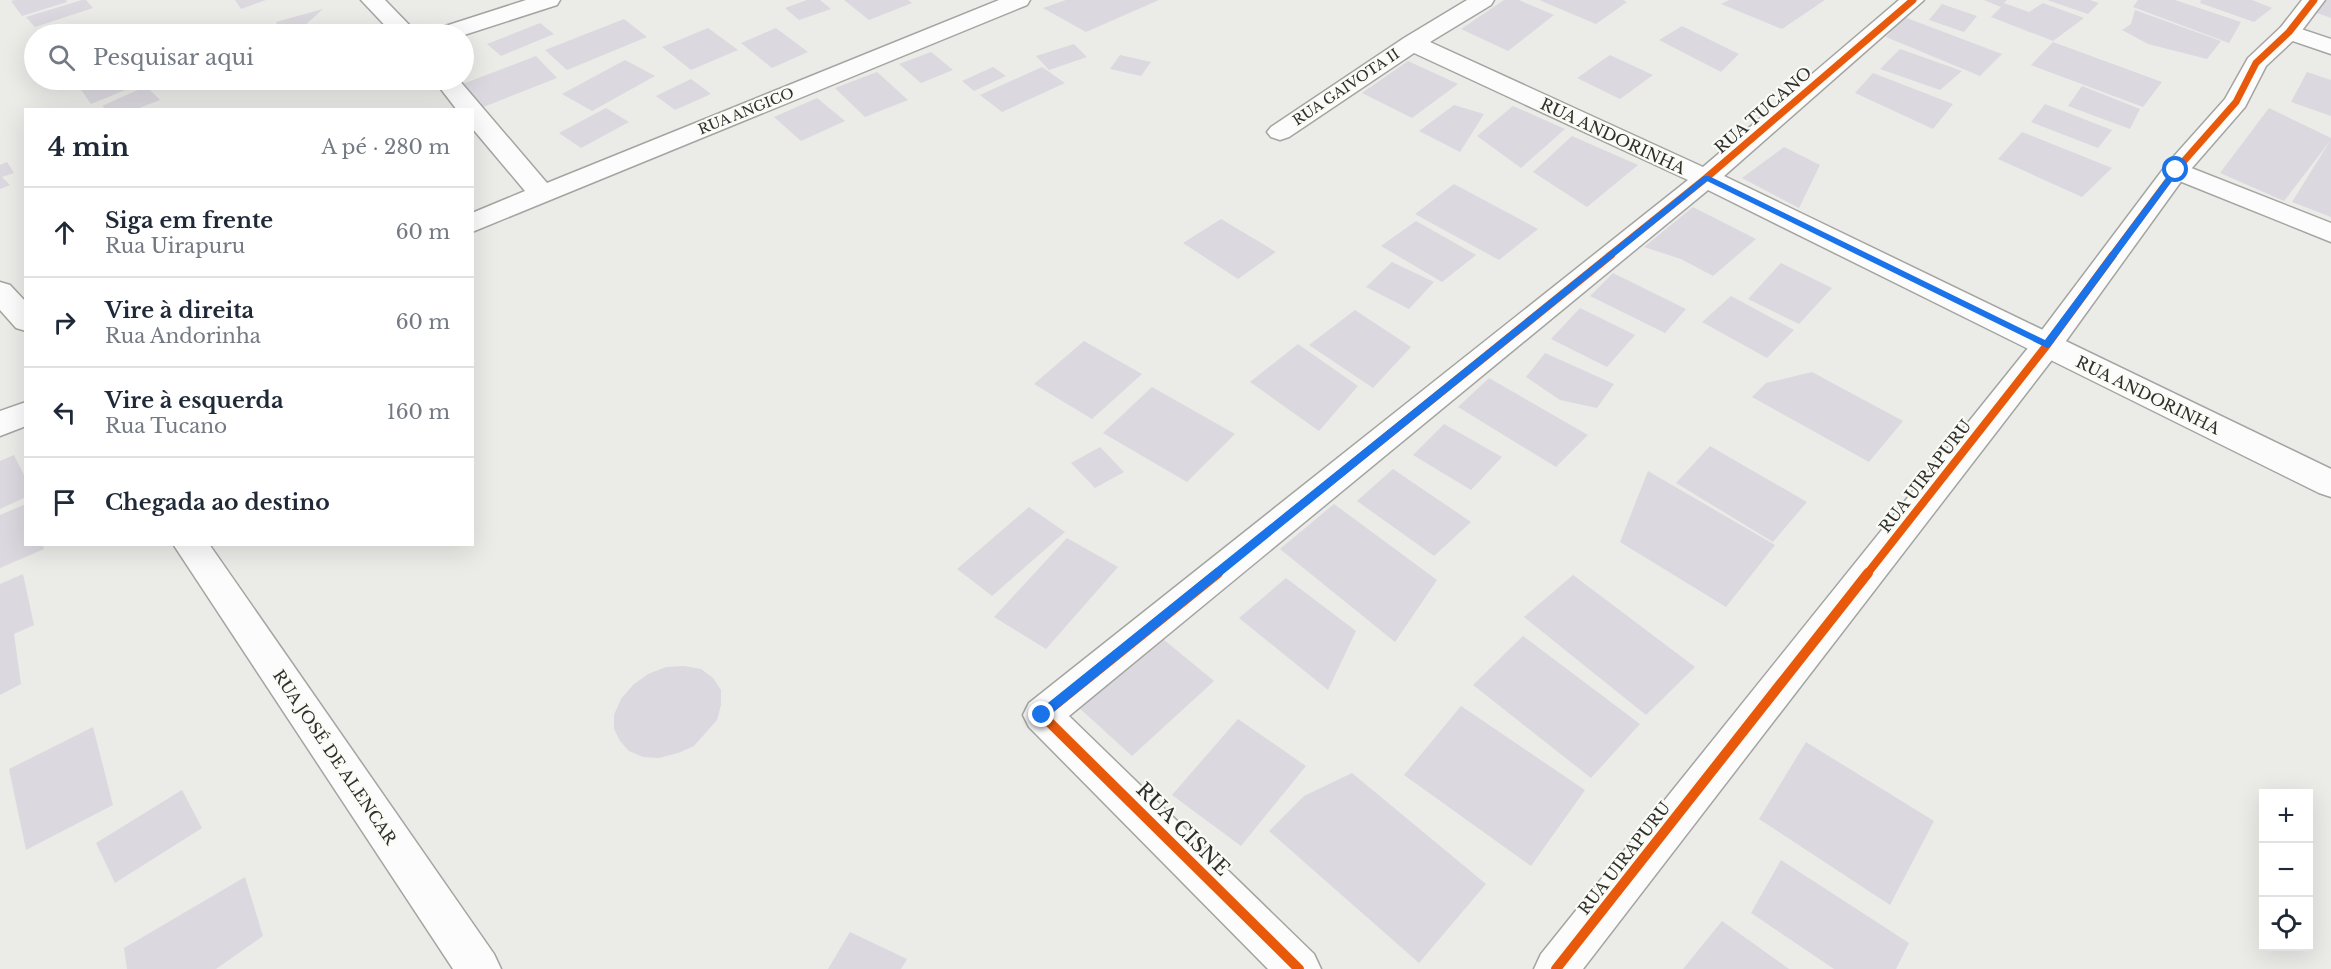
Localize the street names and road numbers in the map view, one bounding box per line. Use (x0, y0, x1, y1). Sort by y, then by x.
street label: RUA GAIVOTA II (1289, 45, 1403, 129)
street label: RUA TUCANO (1710, 62, 1816, 158)
street label: RUA ANGICO (696, 84, 796, 138)
street label: RUA ANDORINHA (1537, 94, 1689, 179)
street label: RUA ANDORINHA (2073, 351, 2224, 439)
street label: RUA UIRAPURU (1875, 415, 1975, 536)
street label: RUA JOSÉ DE ALENCAR (269, 666, 402, 849)
street label: RUA CISNE (1131, 777, 1235, 881)
street label: RUA UIRAPURU (1574, 797, 1674, 918)

